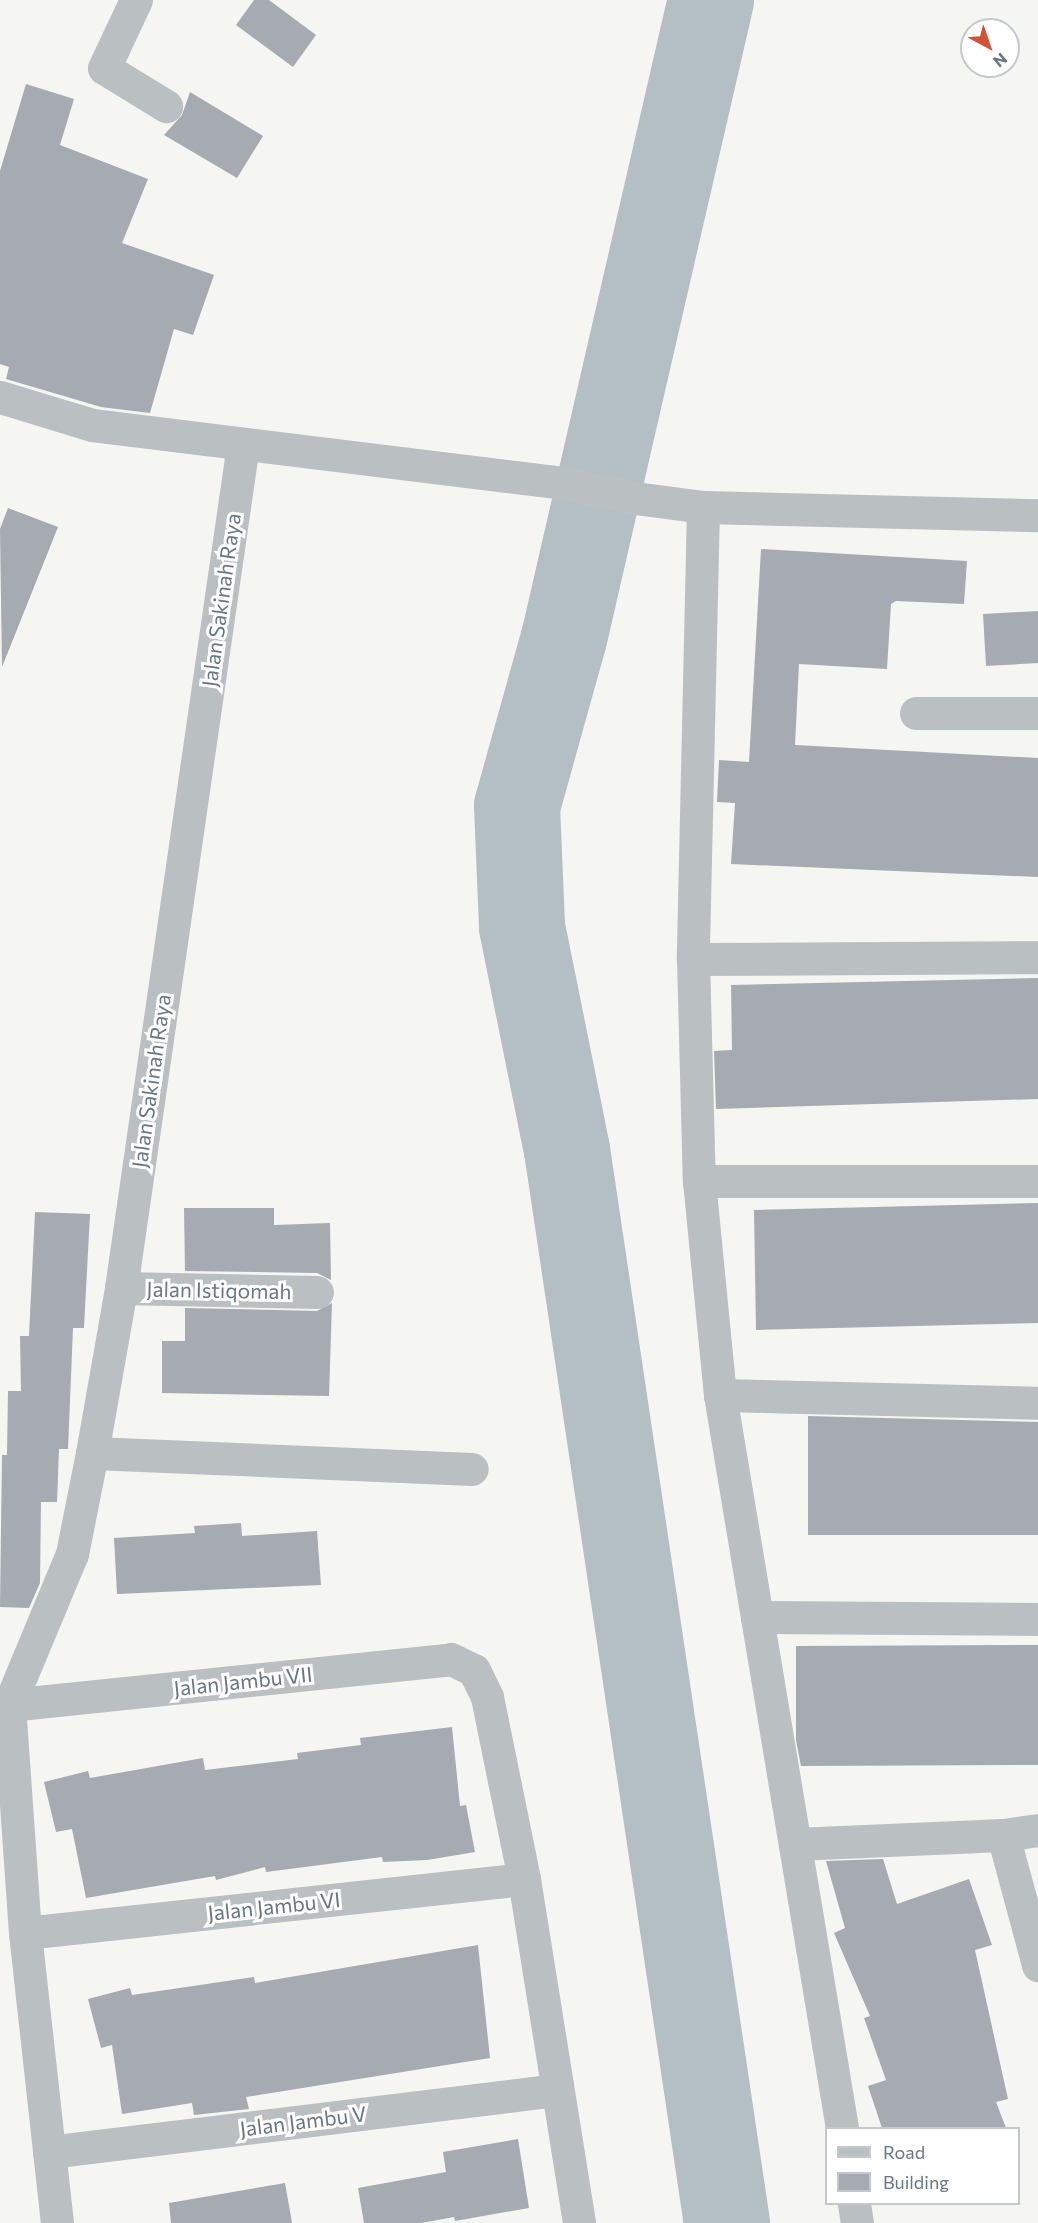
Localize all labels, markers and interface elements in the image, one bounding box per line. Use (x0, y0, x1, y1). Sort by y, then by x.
north arrow (960, 18, 1020, 78)
text: N (990, 50, 1011, 72)
street label: Jalan Sakinah Raya (196, 512, 246, 688)
street label: Jalan Sakinah Raya (126, 993, 176, 1169)
street label: Jalan Istiqomah (146, 1276, 292, 1304)
street label: Jalan Jambu VII (172, 1661, 314, 1701)
street label: Jalan Jambu VI (206, 1887, 342, 1925)
street label: Jalan Jambu V (238, 2101, 368, 2141)
legend (825, 2127, 1020, 2205)
text: Road (883, 2141, 925, 2163)
text: Building (883, 2171, 949, 2193)

